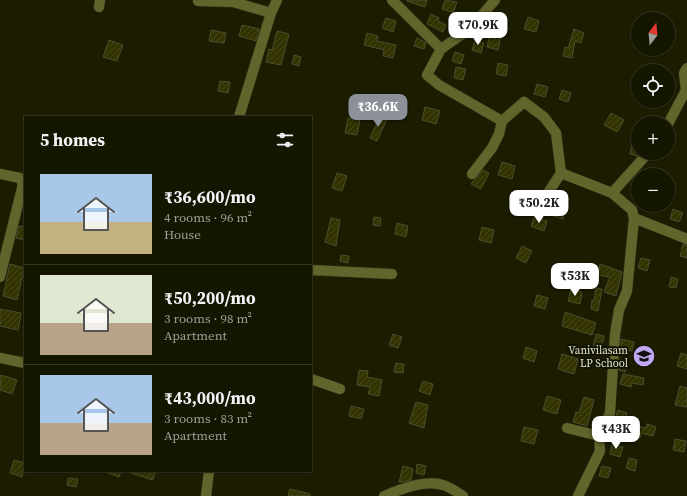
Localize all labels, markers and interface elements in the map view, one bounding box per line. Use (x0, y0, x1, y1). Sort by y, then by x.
pin: ₹70.9K (445, 12, 511, 46)
north arrow (631, 12, 675, 56)
map controls (631, 12, 675, 212)
text: ₹70.9K (457, 16, 499, 33)
button: locate (631, 64, 675, 108)
pin: ₹36.6K (345, 94, 411, 128)
text: ₹36.6K (357, 98, 399, 115)
button: + (631, 116, 675, 160)
text: 5 homes (40, 128, 105, 152)
icon: filters (274, 129, 296, 151)
button: − (631, 168, 675, 212)
text: ₹36,600/mo (164, 185, 256, 209)
icon: home (72, 190, 120, 238)
pin: ₹50.2K (506, 190, 572, 224)
text: ₹50.2K (518, 194, 560, 211)
text: 4 rooms · 96 m² (164, 209, 252, 226)
text: House (164, 226, 201, 243)
pin: ₹53K (551, 263, 599, 297)
text: ₹53K (560, 267, 590, 284)
text: ₹50,200/mo (164, 286, 256, 310)
icon: home (72, 291, 120, 339)
text: 3 rooms · 98 m² (164, 310, 252, 327)
text: Apartment (164, 327, 227, 344)
place label: Vanivilasam LP School (568, 343, 628, 371)
school or university icon: Vanivilasam LP School (631, 343, 657, 369)
text: ₹43,000/mo (164, 386, 256, 410)
icon: home (72, 391, 120, 439)
text: 3 rooms · 83 m² (164, 410, 252, 427)
pin: ₹43K (592, 416, 640, 450)
text: ₹43K (601, 420, 631, 437)
text: Apartment (164, 427, 227, 444)

